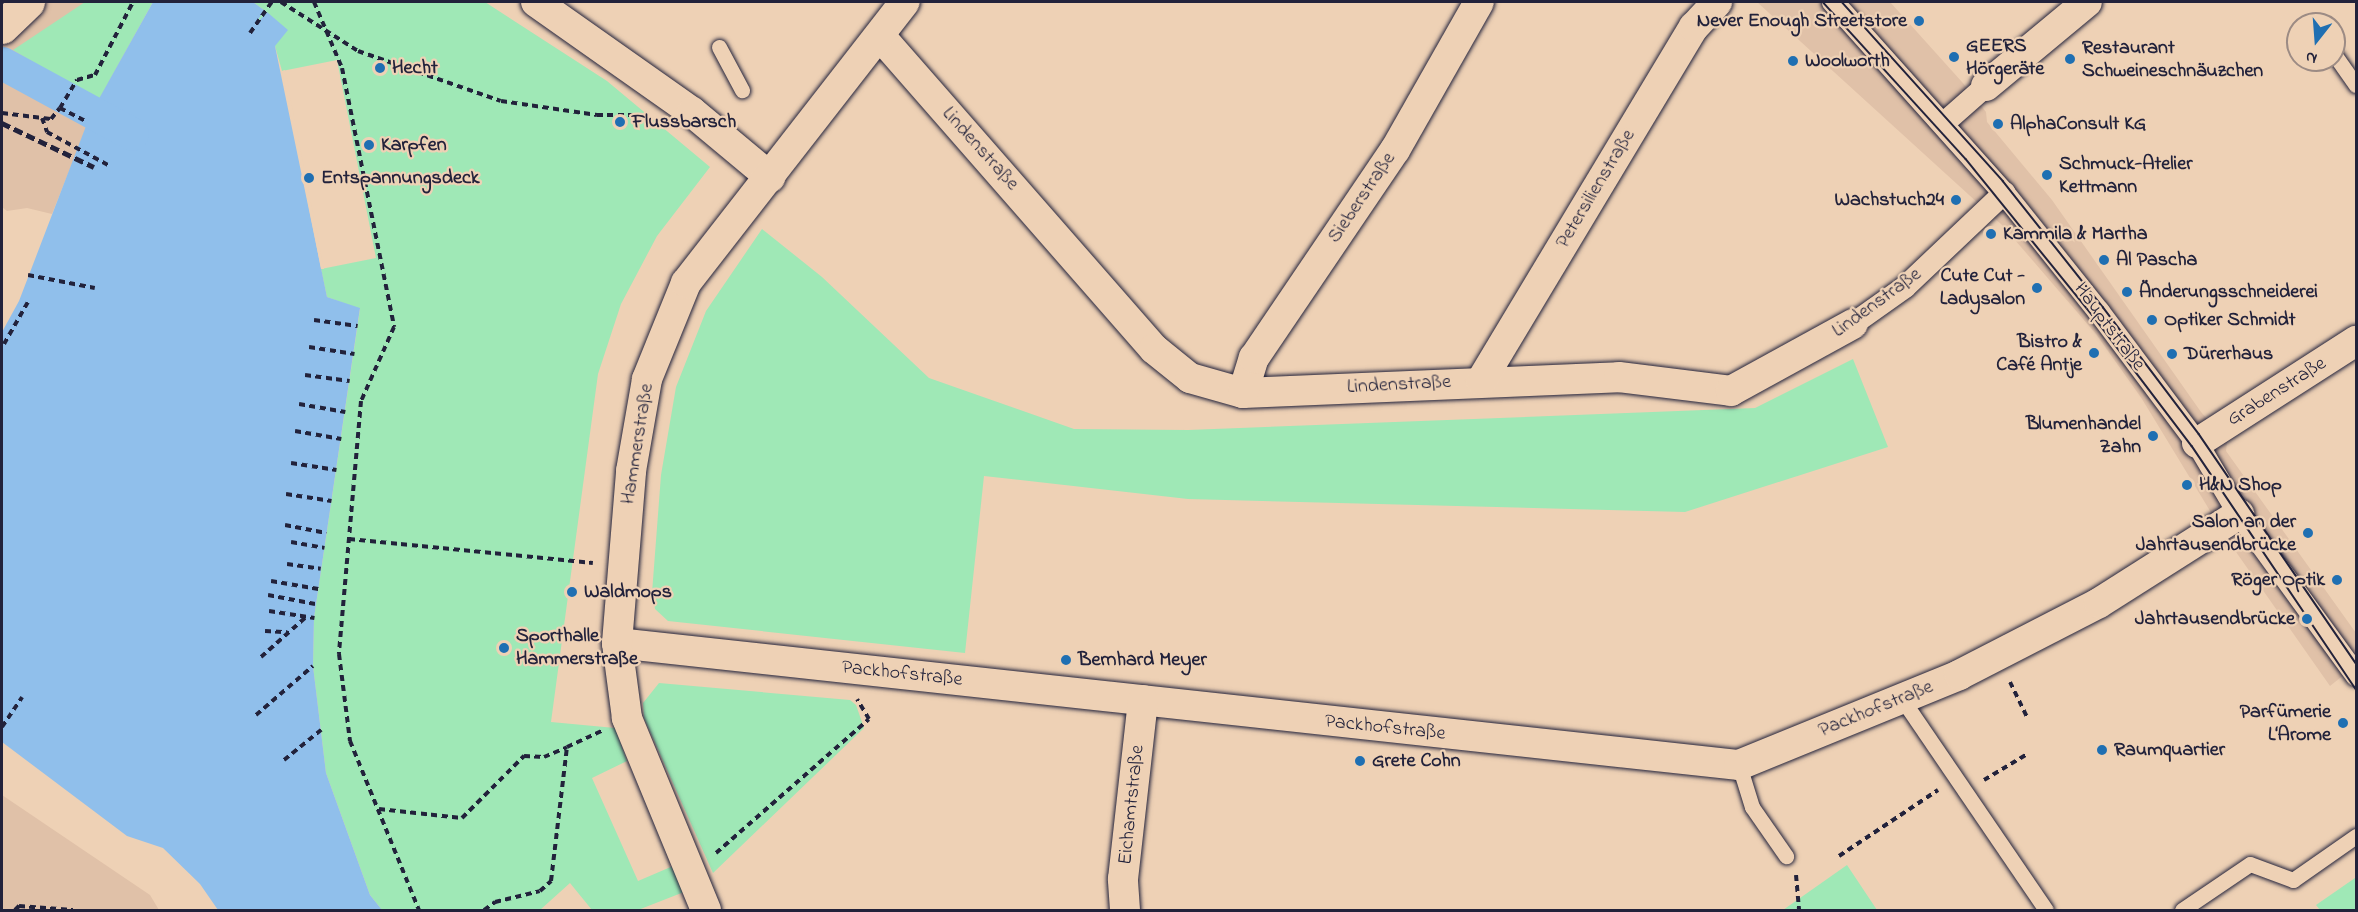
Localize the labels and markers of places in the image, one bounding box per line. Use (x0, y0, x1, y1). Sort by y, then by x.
place label: Never Enough Streetstore (1697, 9, 1907, 33)
marker: Never Enough Streetstore (1912, 14, 1926, 28)
place label: GEERS Hörgeräte (1966, 34, 2044, 81)
place label: Restaurant Schweineschnäuzchen (2082, 36, 2263, 83)
place label: Woolworth (1805, 49, 1890, 73)
marker: GEERS Hörgeräte (1947, 50, 1961, 64)
marker: Restaurant Schweineschnäuzchen (2063, 52, 2077, 66)
marker: Woolworth (1786, 54, 1800, 68)
place label: Hecht (392, 56, 438, 80)
marker: Hecht (373, 61, 387, 75)
place label: Flussbarsch (632, 110, 736, 134)
place label: AlphaConsult KG (2010, 112, 2146, 136)
marker: Flussbarsch (613, 115, 627, 129)
marker: AlphaConsult KG (1991, 117, 2005, 131)
place label: Karpfen (381, 133, 447, 157)
marker: Karpfen (362, 138, 376, 152)
place label: Schmuck-Atelier Kettmann (2059, 152, 2192, 199)
place label: Entspannungsdeck (321, 166, 480, 190)
marker: Schmuck-Atelier Kettmann (2040, 168, 2054, 182)
marker: Entspannungsdeck (302, 171, 316, 185)
place label: Wachstuch24 (1834, 188, 1944, 212)
marker: Wachstuch24 (1949, 193, 1963, 207)
place label: Kammila & Martha (2003, 222, 2148, 246)
marker: Kammila & Martha (1984, 227, 1998, 241)
place label: Al Pascha (2116, 248, 2197, 272)
marker: Al Pascha (2097, 253, 2111, 267)
place label: Cute Cut - Ladysalon (1940, 264, 2025, 311)
place label: Änderungsschneiderei (2139, 280, 2318, 304)
marker: Cute Cut - Ladysalon (2030, 281, 2044, 295)
marker: Änderungsschneiderei (2120, 285, 2134, 299)
place label: Optiker Schmidt (2164, 308, 2296, 332)
marker: Optiker Schmidt (2145, 313, 2159, 327)
place label: Bistro & Café Antje (1996, 330, 2082, 377)
place label: Dürerhaus (2184, 342, 2273, 366)
marker: Bistro & Café Antje (2087, 346, 2101, 360)
marker: Dürerhaus (2165, 347, 2179, 361)
place label: Blumenhandel Zahn (2026, 412, 2141, 459)
marker: Blumenhandel Zahn (2146, 429, 2160, 443)
place label: H&N Shop (2199, 473, 2282, 497)
marker: H&N Shop (2180, 478, 2194, 492)
place label: Salon an der Jahrtausendbrücke (2136, 510, 2296, 557)
marker: Salon an der Jahrtausendbrücke (2301, 526, 2315, 540)
place label: Röger Optik (2231, 568, 2325, 592)
marker: Röger Optik (2330, 573, 2344, 587)
place label: Waldmops (584, 580, 672, 604)
marker: Waldmops (565, 585, 579, 599)
place label: Jahrtausendbrücke (2135, 607, 2295, 631)
marker: Jahrtausendbrücke (2300, 612, 2314, 626)
place label: Sporthalle Hammerstraße (516, 624, 638, 671)
marker: Sporthalle Hammerstraße (497, 641, 511, 655)
place label: Bernhard Meyer (1078, 648, 1207, 672)
marker: Bernhard Meyer (1059, 653, 1073, 667)
place label: Parfümerie L‘Arome (2240, 700, 2331, 747)
marker: Parfümerie L‘Arome (2336, 716, 2350, 730)
place label: Raumquartier (2114, 738, 2225, 762)
marker: Raumquartier (2095, 743, 2109, 757)
place label: Grete Cohn (1372, 749, 1461, 773)
marker: Grete Cohn (1353, 754, 1367, 768)

